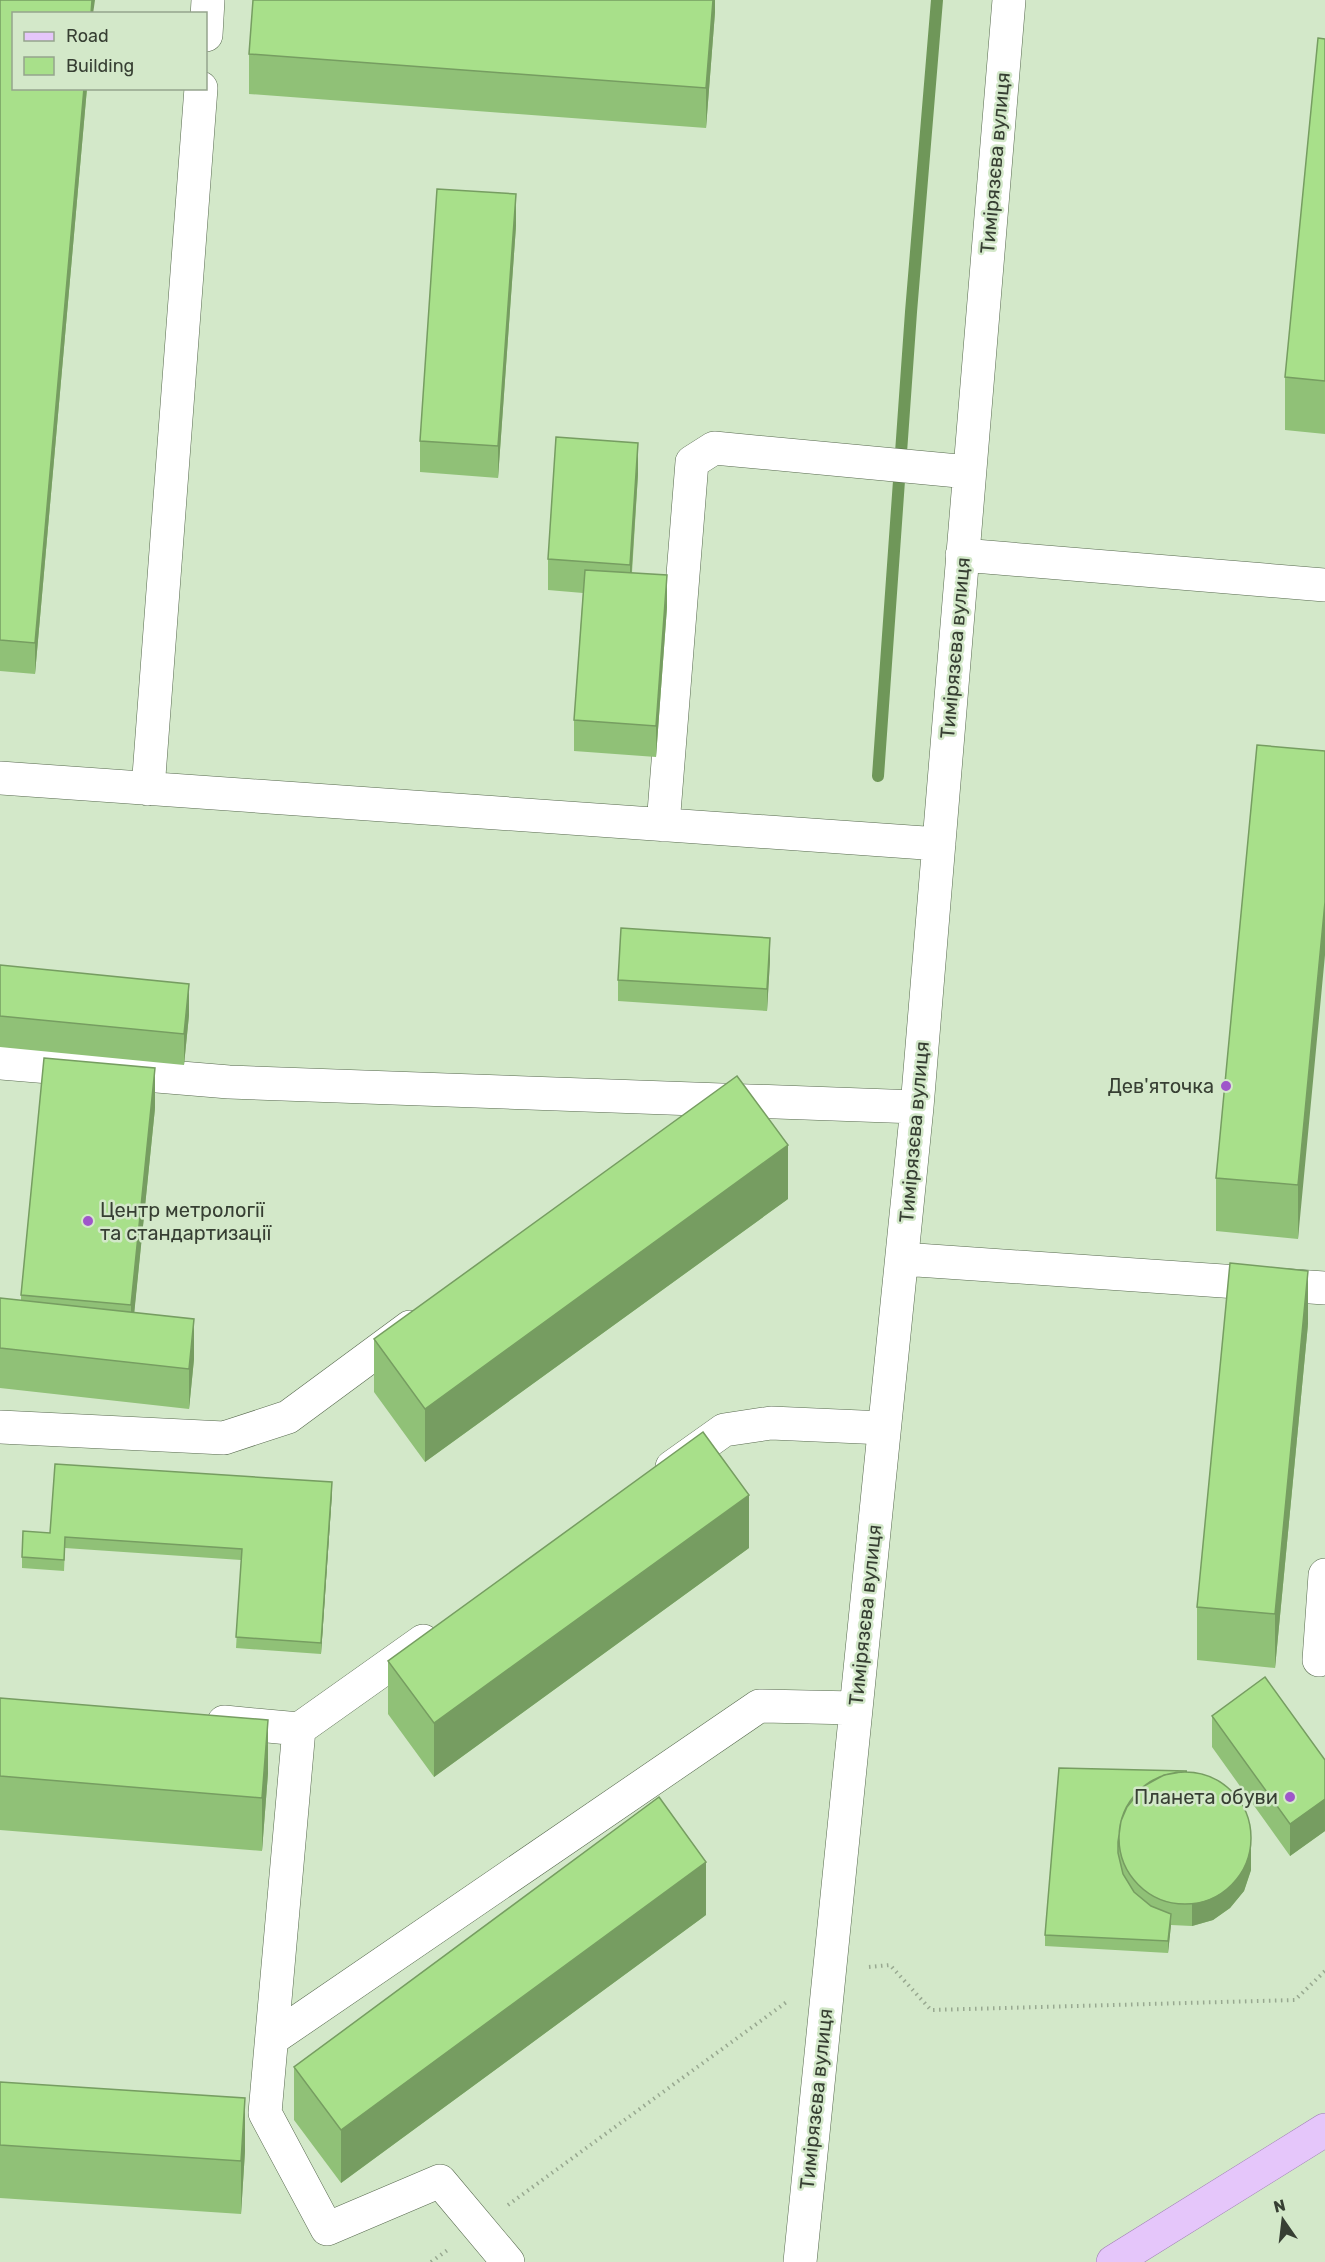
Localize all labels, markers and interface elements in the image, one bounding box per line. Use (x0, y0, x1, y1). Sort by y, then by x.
legend (12, 12, 207, 90)
text: Road (66, 25, 109, 47)
text: Building (66, 55, 134, 77)
street label: Тимірязєва вулиця (975, 71, 1015, 255)
street label: Тимірязєва вулиця (935, 556, 975, 740)
street label: Тимірязєва вулиця (894, 1040, 934, 1224)
place label: Дев'яточка (1108, 1074, 1214, 1098)
marker: Дев'яточка (1219, 1079, 1233, 1093)
place label: Центр метрології та стандартизації (100, 1198, 273, 1245)
marker: Центр метрології та стандартизації (81, 1214, 95, 1228)
street label: Тимірязєва вулиця (844, 1523, 886, 1707)
place label: Планета обуви (1134, 1785, 1278, 1809)
marker: Планета обуви (1283, 1790, 1297, 1804)
street label: Тимірязєва вулиця (795, 2007, 837, 2191)
north arrow (1253, 2190, 1313, 2250)
text: N (1272, 2195, 1287, 2217)

